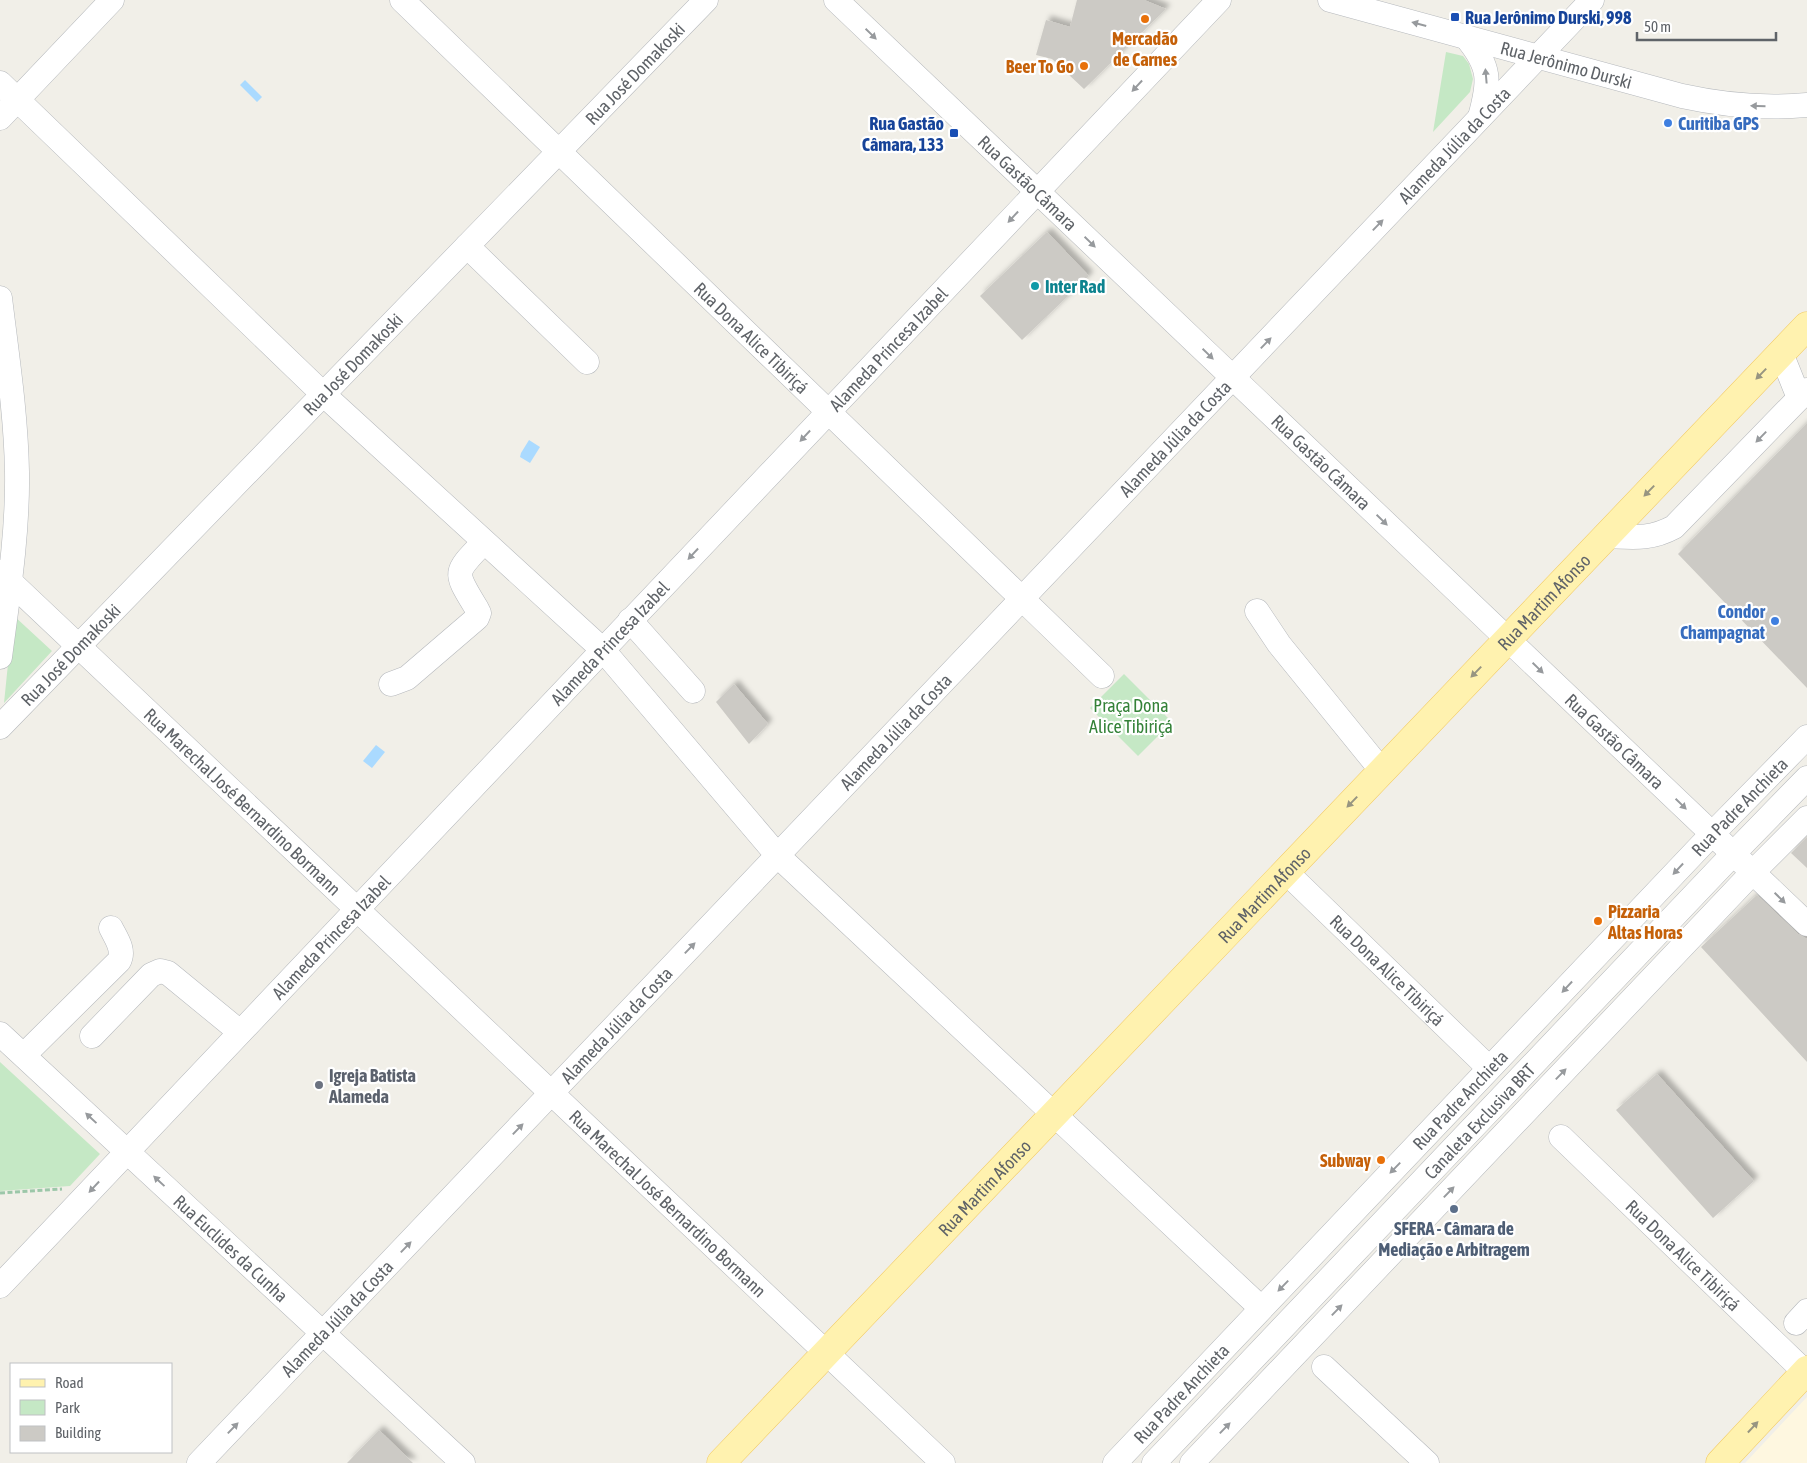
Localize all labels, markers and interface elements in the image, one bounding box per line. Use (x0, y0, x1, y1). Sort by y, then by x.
place label: Rua Jerônimo Durski, 998 (1465, 7, 1632, 28)
scale bar (1637, 10, 1776, 42)
marker: Rua Jerônimo Durski, 998 (1449, 11, 1461, 23)
marker: Mercadão de Carnes (1139, 13, 1151, 25)
street label: Rua José Domakoski (581, 18, 689, 129)
text: 50 m (1644, 18, 1671, 35)
one-way arrow (1412, 20, 1427, 28)
one-way arrow (865, 28, 877, 40)
place label: Mercadão de Carnes (1112, 28, 1178, 70)
street label: Rua Jerônimo Durski (1498, 37, 1634, 92)
place label: Beer To Go (1006, 56, 1074, 77)
marker: Beer To Go (1078, 60, 1090, 72)
one-way arrow (1482, 67, 1490, 83)
one-way arrow (1131, 80, 1143, 92)
street label: Alameda Júlia da Costa (1394, 82, 1514, 207)
one-way arrow (1750, 102, 1766, 110)
place label: Rua Gastão Câmara, 133 (862, 113, 944, 155)
place label: Curitiba GPS (1678, 113, 1759, 134)
marker: Curitiba GPS (1662, 117, 1674, 129)
marker: Rua Gastão Câmara, 133 (948, 127, 960, 139)
street label: Rua Gastão Câmara (974, 131, 1082, 235)
one-way arrow (1007, 211, 1019, 223)
one-way arrow (1372, 219, 1384, 231)
one-way arrow (1084, 236, 1096, 248)
place label: Inter Rad (1045, 276, 1105, 297)
street label: Rua Dona Alice Tibiriçá (690, 278, 813, 397)
marker: Inter Rad (1029, 280, 1041, 292)
street label: Alameda Princesa Izabel (825, 283, 952, 415)
street label: Rua José Domakoski (298, 309, 407, 419)
one-way arrow (1260, 337, 1272, 349)
one-way arrow (1201, 348, 1213, 360)
one-way arrow (1755, 367, 1767, 379)
street label: Alameda Júlia da Costa (1115, 376, 1235, 501)
street label: Rua Gastão Câmara (1268, 410, 1375, 514)
one-way arrow (799, 430, 811, 442)
one-way arrow (1755, 431, 1767, 443)
one-way arrow (1643, 485, 1655, 497)
one-way arrow (1376, 514, 1388, 526)
one-way arrow (687, 548, 699, 560)
street label: Rua Martim Afonso (1493, 549, 1594, 654)
street label: Alameda Princesa Izabel (546, 577, 673, 709)
street label: Rua José Domakoski (16, 599, 124, 710)
place label: Condor Champagnat (1680, 601, 1766, 643)
marker: Condor Champagnat (1769, 615, 1781, 627)
one-way arrow (1532, 662, 1544, 674)
one-way arrow (1470, 666, 1482, 678)
street label: Alameda Júlia da Costa (835, 669, 956, 794)
street label: Rua Gastão Câmara (1561, 689, 1669, 793)
park label: Praça Dona Alice Tibiriçá (1089, 695, 1173, 737)
street label: Rua Marechal José Bernardino Bormann (140, 704, 345, 899)
street label: Rua Padre Anchieta (1687, 753, 1792, 860)
one-way arrow (1346, 796, 1358, 808)
one-way arrow (1675, 798, 1687, 810)
street label: Rua Martim Afonso (1213, 842, 1315, 947)
one-way arrow (1672, 863, 1684, 875)
street label: Alameda Princesa Izabel (267, 871, 395, 1003)
one-way arrow (1774, 892, 1786, 904)
place label: Pizzaria Altas Horas (1607, 901, 1683, 943)
street label: Rua Dona Alice Tibiriçá (1326, 910, 1449, 1030)
marker: Pizzaria Altas Horas (1592, 915, 1604, 927)
one-way arrow (684, 942, 696, 954)
street label: Alameda Júlia da Costa (556, 962, 676, 1087)
one-way arrow (1561, 980, 1573, 992)
street label: Rua Padre Anchieta (1408, 1046, 1512, 1154)
street label: Canaleta Exclusiva BRT (1419, 1059, 1539, 1183)
place label: Igreja Batista Alameda (328, 1065, 416, 1107)
one-way arrow (1555, 1069, 1567, 1081)
marker: Igreja Batista Alameda (313, 1079, 325, 1091)
street label: Rua Marechal José Bernardino Bormann (565, 1105, 771, 1301)
one-way arrow (86, 1112, 98, 1124)
one-way arrow (512, 1123, 524, 1135)
street label: Rua Martim Afonso (933, 1135, 1035, 1240)
place label: Subway (1320, 1150, 1372, 1171)
marker: Subway (1375, 1154, 1387, 1166)
one-way arrow (1389, 1162, 1401, 1174)
one-way arrow (153, 1175, 165, 1187)
one-way arrow (88, 1181, 100, 1193)
one-way arrow (1443, 1187, 1455, 1199)
street label: Rua Euclides da Cunha (170, 1190, 293, 1306)
street label: Rua Dona Alice Tibiriçá (1622, 1195, 1745, 1315)
marker: SFERA - Câmara de Mediação e Arbitragem (1448, 1203, 1460, 1215)
place label: SFERA - Câmara de Mediação e Arbitragem (1378, 1218, 1530, 1260)
one-way arrow (400, 1241, 412, 1253)
street label: Alameda Júlia da Costa (277, 1256, 397, 1381)
one-way arrow (1277, 1280, 1289, 1292)
one-way arrow (1331, 1304, 1343, 1316)
street label: Rua Padre Anchieta (1129, 1339, 1233, 1447)
legend (10, 1363, 172, 1453)
text: Road (55, 1374, 84, 1391)
text: Park (55, 1399, 80, 1416)
one-way arrow (227, 1422, 239, 1434)
one-way arrow (1219, 1422, 1231, 1434)
one-way arrow (1747, 1422, 1759, 1434)
text: Building (55, 1424, 101, 1441)

